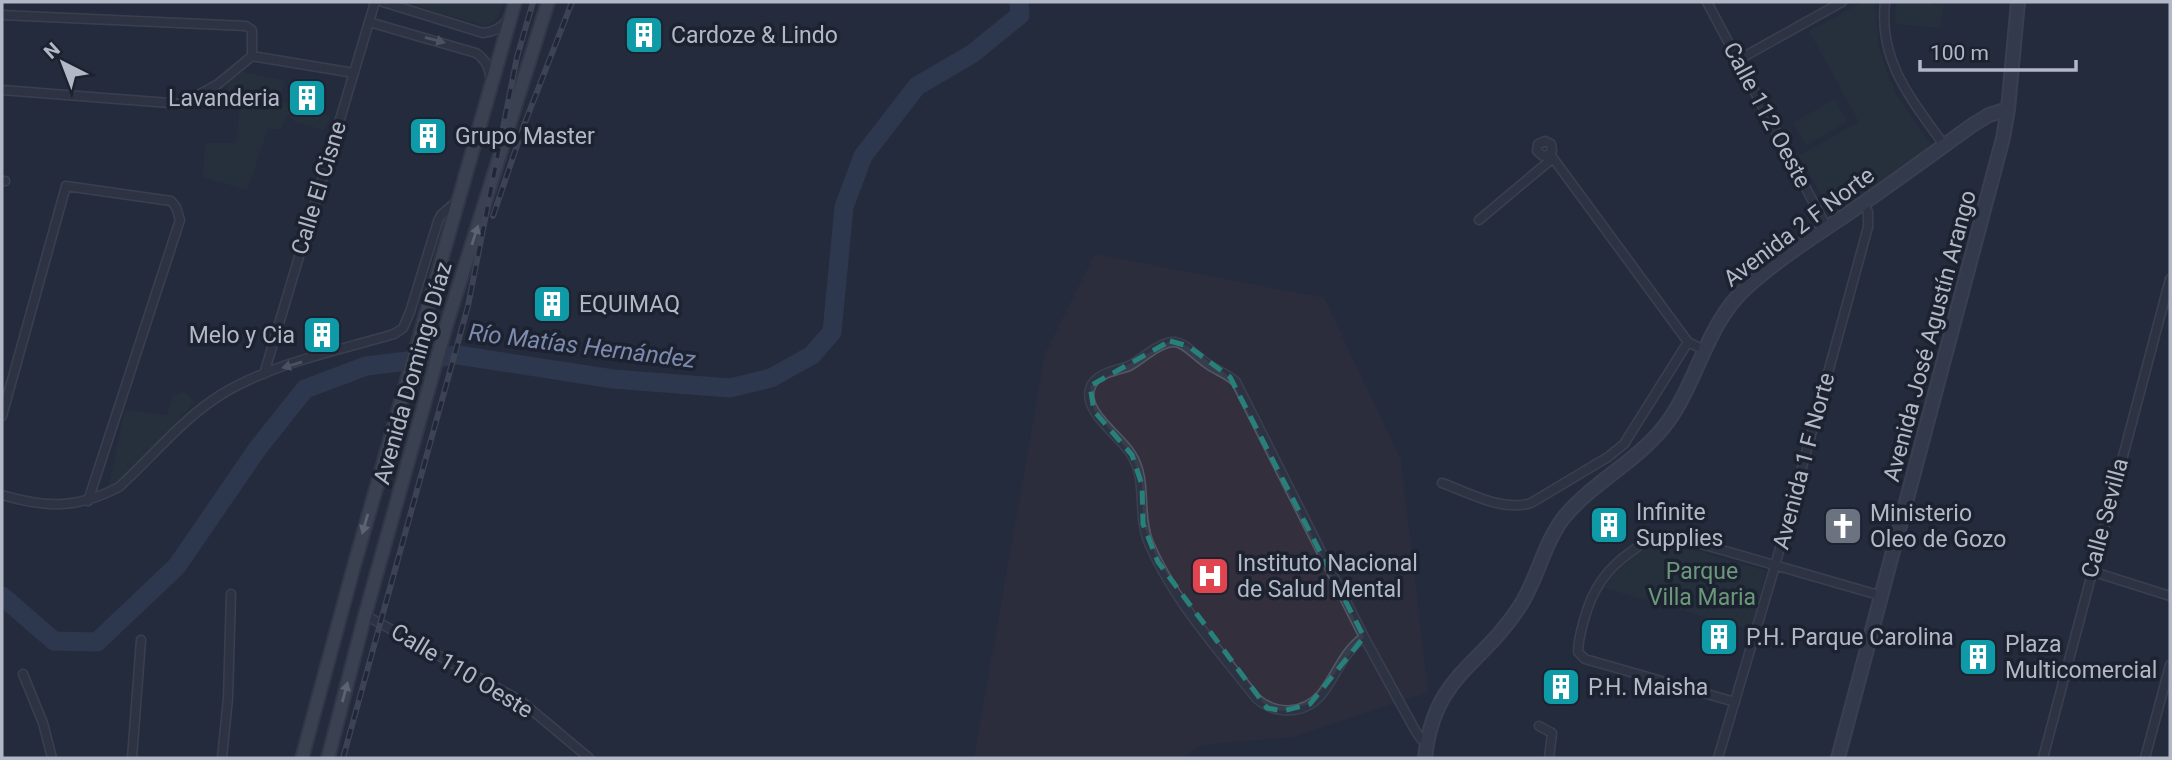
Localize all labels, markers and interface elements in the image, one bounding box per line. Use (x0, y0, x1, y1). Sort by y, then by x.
building icon: Cardoze & Lindo (623, 14, 665, 56)
place label: Cardoze & Lindo (671, 22, 838, 49)
north arrow (28, 28, 98, 98)
scale bar (1920, 28, 2076, 72)
one-way arrow (424, 35, 446, 46)
text: N (39, 38, 65, 64)
street label: Calle 112 Oeste (1717, 38, 1817, 192)
text: 100 m (1930, 41, 1989, 65)
building icon: Lavanderia (286, 77, 328, 119)
place label: Lavanderia (168, 85, 280, 112)
building icon: Grupo Master (407, 115, 449, 157)
street label: Calle El Cisne (286, 118, 352, 258)
place label: Grupo Master (455, 123, 595, 150)
street label: Avenida 2 F Norte (1718, 162, 1880, 292)
street label: Avenida José Agustín Arango (1878, 187, 1982, 485)
one-way arrow (470, 224, 480, 245)
street label: Avenida Domingo Díaz (368, 259, 458, 487)
building icon: EQUIMAQ (531, 283, 573, 325)
place label: EQUIMAQ (579, 291, 680, 318)
building icon: Melo y Cia (301, 314, 343, 356)
water label: Río Matías Hernández (467, 318, 698, 374)
place label: Melo y Cia (189, 322, 295, 349)
one-way arrow (281, 360, 302, 370)
street label: Avenida 1 F Norte (1767, 370, 1841, 552)
street label: Calle Sevilla (2076, 455, 2134, 581)
place label: Infinite Supplies (1636, 499, 1723, 552)
place label: Ministerio Oleo de Gozo (1870, 500, 2006, 553)
building icon: Infinite Supplies (1588, 504, 1630, 546)
church icon: Ministerio Oleo de Gozo (1822, 505, 1864, 547)
one-way arrow (360, 514, 370, 535)
place label: Instituto Nacional de Salud Mental (1237, 550, 1418, 603)
hospital icon: Instituto Nacional de Salud Mental (1189, 555, 1231, 597)
park label: Parque Villa Maria (1648, 558, 1756, 611)
building icon: P.H. Parque Carolina (1698, 616, 1740, 658)
street label: Calle 110 Oeste (386, 618, 538, 724)
place label: P.H. Parque Carolina (1746, 624, 1954, 651)
place label: Plaza Multicomercial (2005, 631, 2157, 684)
building icon: Plaza Multicomercial (1957, 636, 1999, 678)
building icon: P.H. Maisha (1540, 666, 1582, 708)
place label: P.H. Maisha (1588, 674, 1708, 701)
one-way arrow (340, 681, 351, 703)

